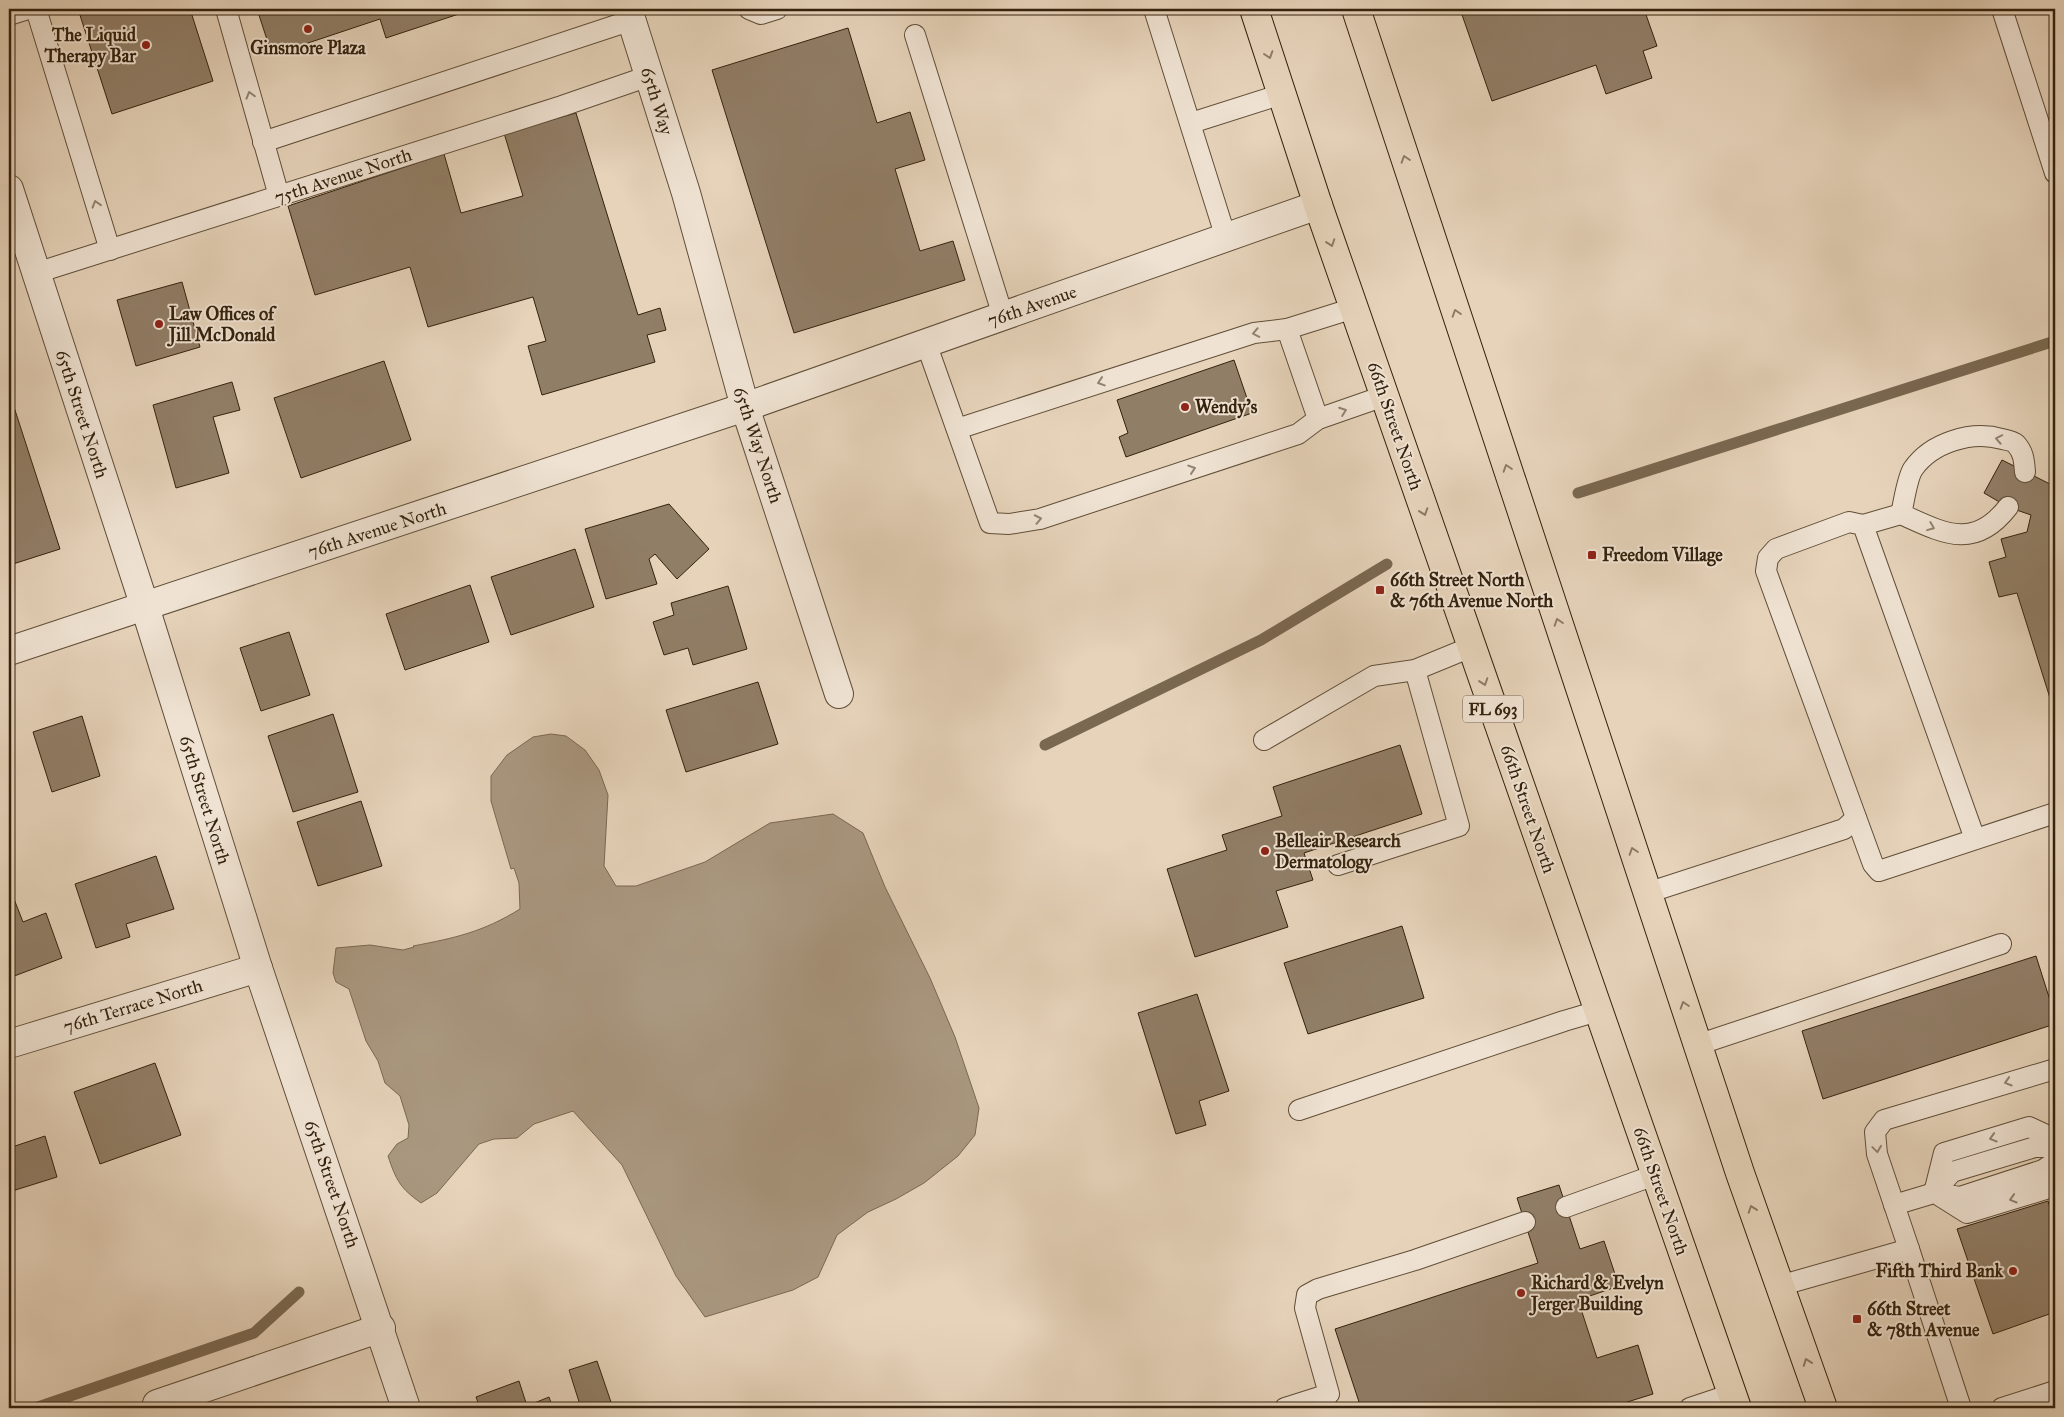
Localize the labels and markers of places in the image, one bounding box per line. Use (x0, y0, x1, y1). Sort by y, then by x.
marker: Ginsmore Plaza (302, 23, 314, 35)
place label: The Liquid Therapy Bar (43, 24, 137, 68)
place label: Ginsmore Plaza (250, 37, 366, 59)
marker: The Liquid Therapy Bar (140, 39, 152, 51)
place label: Law Offices of Jill McDonald (167, 303, 277, 347)
marker: Law Offices of Jill McDonald (153, 318, 165, 330)
place label: Wendy's (1195, 396, 1258, 419)
marker: Wendy's (1179, 401, 1191, 413)
place label: Freedom Village (1602, 544, 1723, 567)
marker: Freedom Village (1586, 549, 1598, 561)
place label: 66th Street North & 76th Avenue North (1390, 569, 1554, 612)
marker: 66th Street North & 76th Avenue North (1374, 584, 1386, 596)
place label: Belleair Research Dermatology (1275, 830, 1402, 874)
marker: Belleair Research Dermatology (1259, 845, 1271, 857)
place label: Fifth Third Bank (1875, 1260, 2004, 1282)
marker: Fifth Third Bank (2007, 1265, 2019, 1277)
place label: Richard & Evelyn Jerger Building (1529, 1272, 1664, 1316)
marker: Richard & Evelyn Jerger Building (1515, 1287, 1527, 1299)
place label: 66th Street & 78th Avenue (1867, 1298, 1980, 1341)
marker: 66th Street & 78th Avenue (1851, 1313, 1863, 1325)

